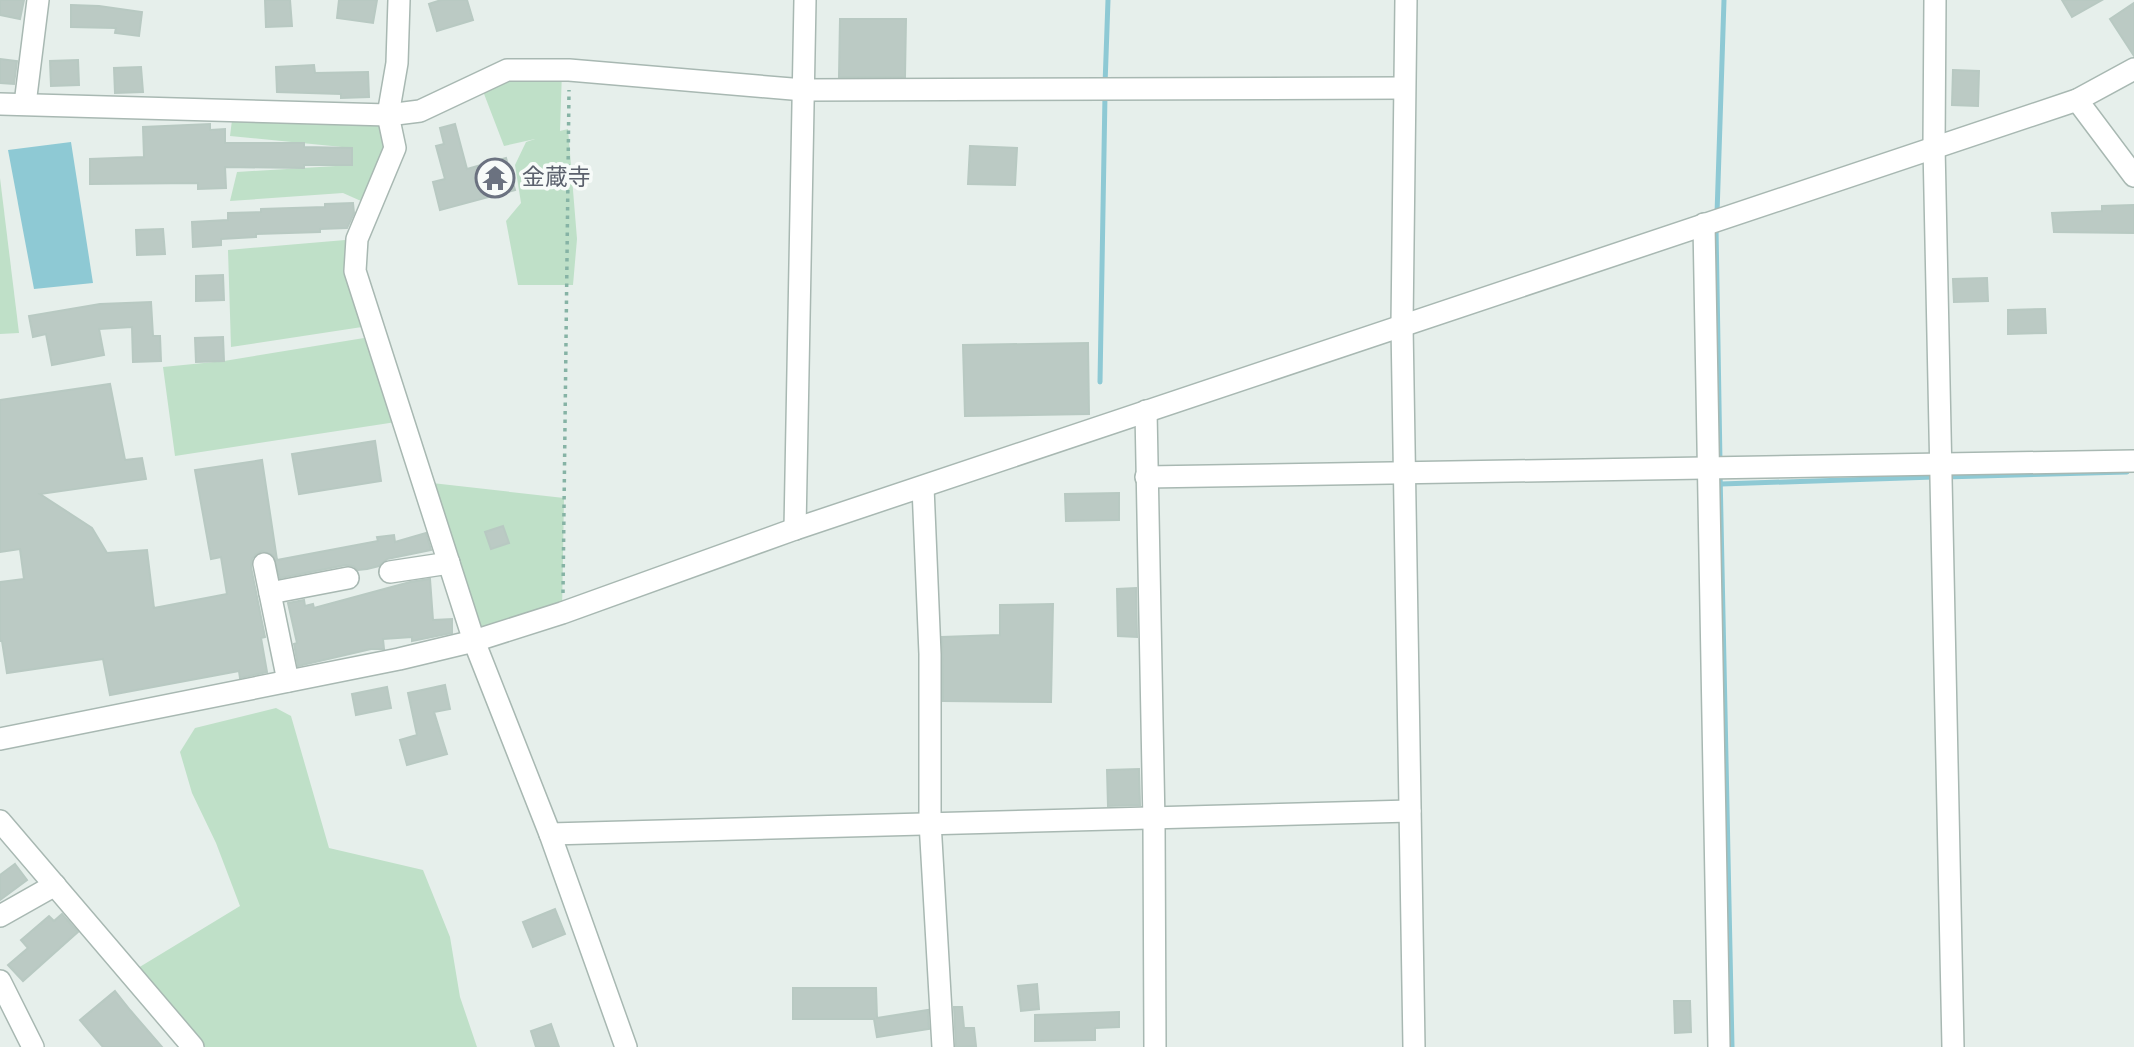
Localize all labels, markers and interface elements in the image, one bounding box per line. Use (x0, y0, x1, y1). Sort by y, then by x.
temple icon: 金蔵寺 (474, 157, 516, 199)
place label: 金蔵寺 (522, 164, 591, 192)

